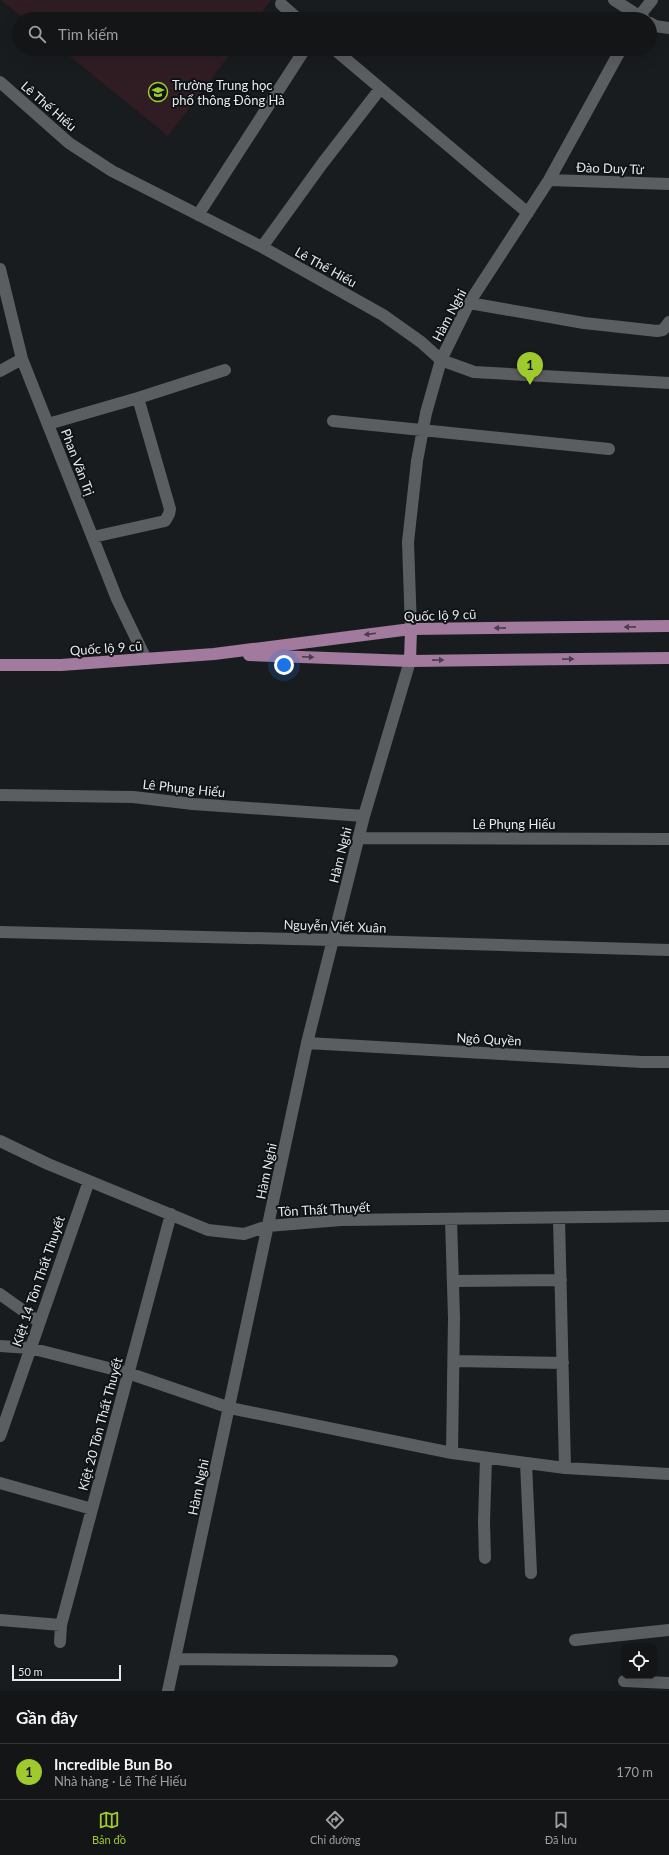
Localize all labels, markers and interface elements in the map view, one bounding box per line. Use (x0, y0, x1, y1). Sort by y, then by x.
search box (12, 12, 657, 56)
icon: search (26, 23, 48, 45)
text: Tìm kiếm (58, 25, 118, 43)
place label: Trường Trung học phổ thông Đông Hà (172, 77, 285, 108)
street label: Lê Thế Hiếu (18, 78, 80, 134)
school or university icon: Trường Trung học phổ thông Đông Hà (147, 81, 169, 103)
street label: Đào Duy Từ (576, 159, 645, 177)
street label: Lê Thế Hiếu (292, 244, 360, 290)
street label: Hàm Nghi (429, 286, 469, 344)
pin: 1 (517, 352, 543, 385)
street label: Phan Văn Trị (58, 426, 98, 498)
street label: Quốc lộ 9 cũ (403, 606, 477, 624)
one-way arrow (624, 623, 636, 630)
one-way arrow (493, 625, 506, 631)
one-way arrow (364, 631, 376, 637)
street label: Quốc lộ 9 cũ (69, 637, 143, 659)
one-way arrow (302, 654, 314, 661)
your location (274, 655, 294, 675)
one-way arrow (562, 656, 575, 662)
one-way arrow (432, 657, 444, 664)
street label: Lê Phụng Hiểu (142, 776, 226, 800)
street label: Lê Phụng Hiểu (472, 816, 556, 832)
street label: Hàm Nghi (325, 825, 355, 885)
street label: Nguyễn Viết Xuân (283, 916, 387, 936)
street label: Ngô Quyền (456, 1029, 522, 1049)
street label: Hàm Nghi (252, 1141, 280, 1201)
street label: Tôn Thất Thuyết (277, 1199, 371, 1219)
street label: Kiệt 14 Tôn Thất Thuyết (8, 1213, 68, 1348)
street label: Kiệt 20 Tôn Thất Thuyết (75, 1355, 126, 1492)
street label: Hàm Nghi (184, 1457, 212, 1517)
map controls (621, 1643, 657, 1679)
button: locate (621, 1643, 657, 1679)
scale bar (12, 1663, 121, 1682)
text: 50 m (18, 1665, 43, 1678)
text: Gần đây (16, 1707, 78, 1728)
text: Incredible Bun Bo (54, 1755, 172, 1773)
text: 1 (25, 1764, 33, 1780)
text: 170 m (616, 1764, 653, 1780)
text: Nhà hàng · Lê Thế Hiếu (54, 1773, 187, 1789)
tab: Bản đồ (92, 1809, 126, 1846)
tab: Chỉ đường (310, 1809, 361, 1846)
tab: Đã lưu (545, 1809, 577, 1846)

